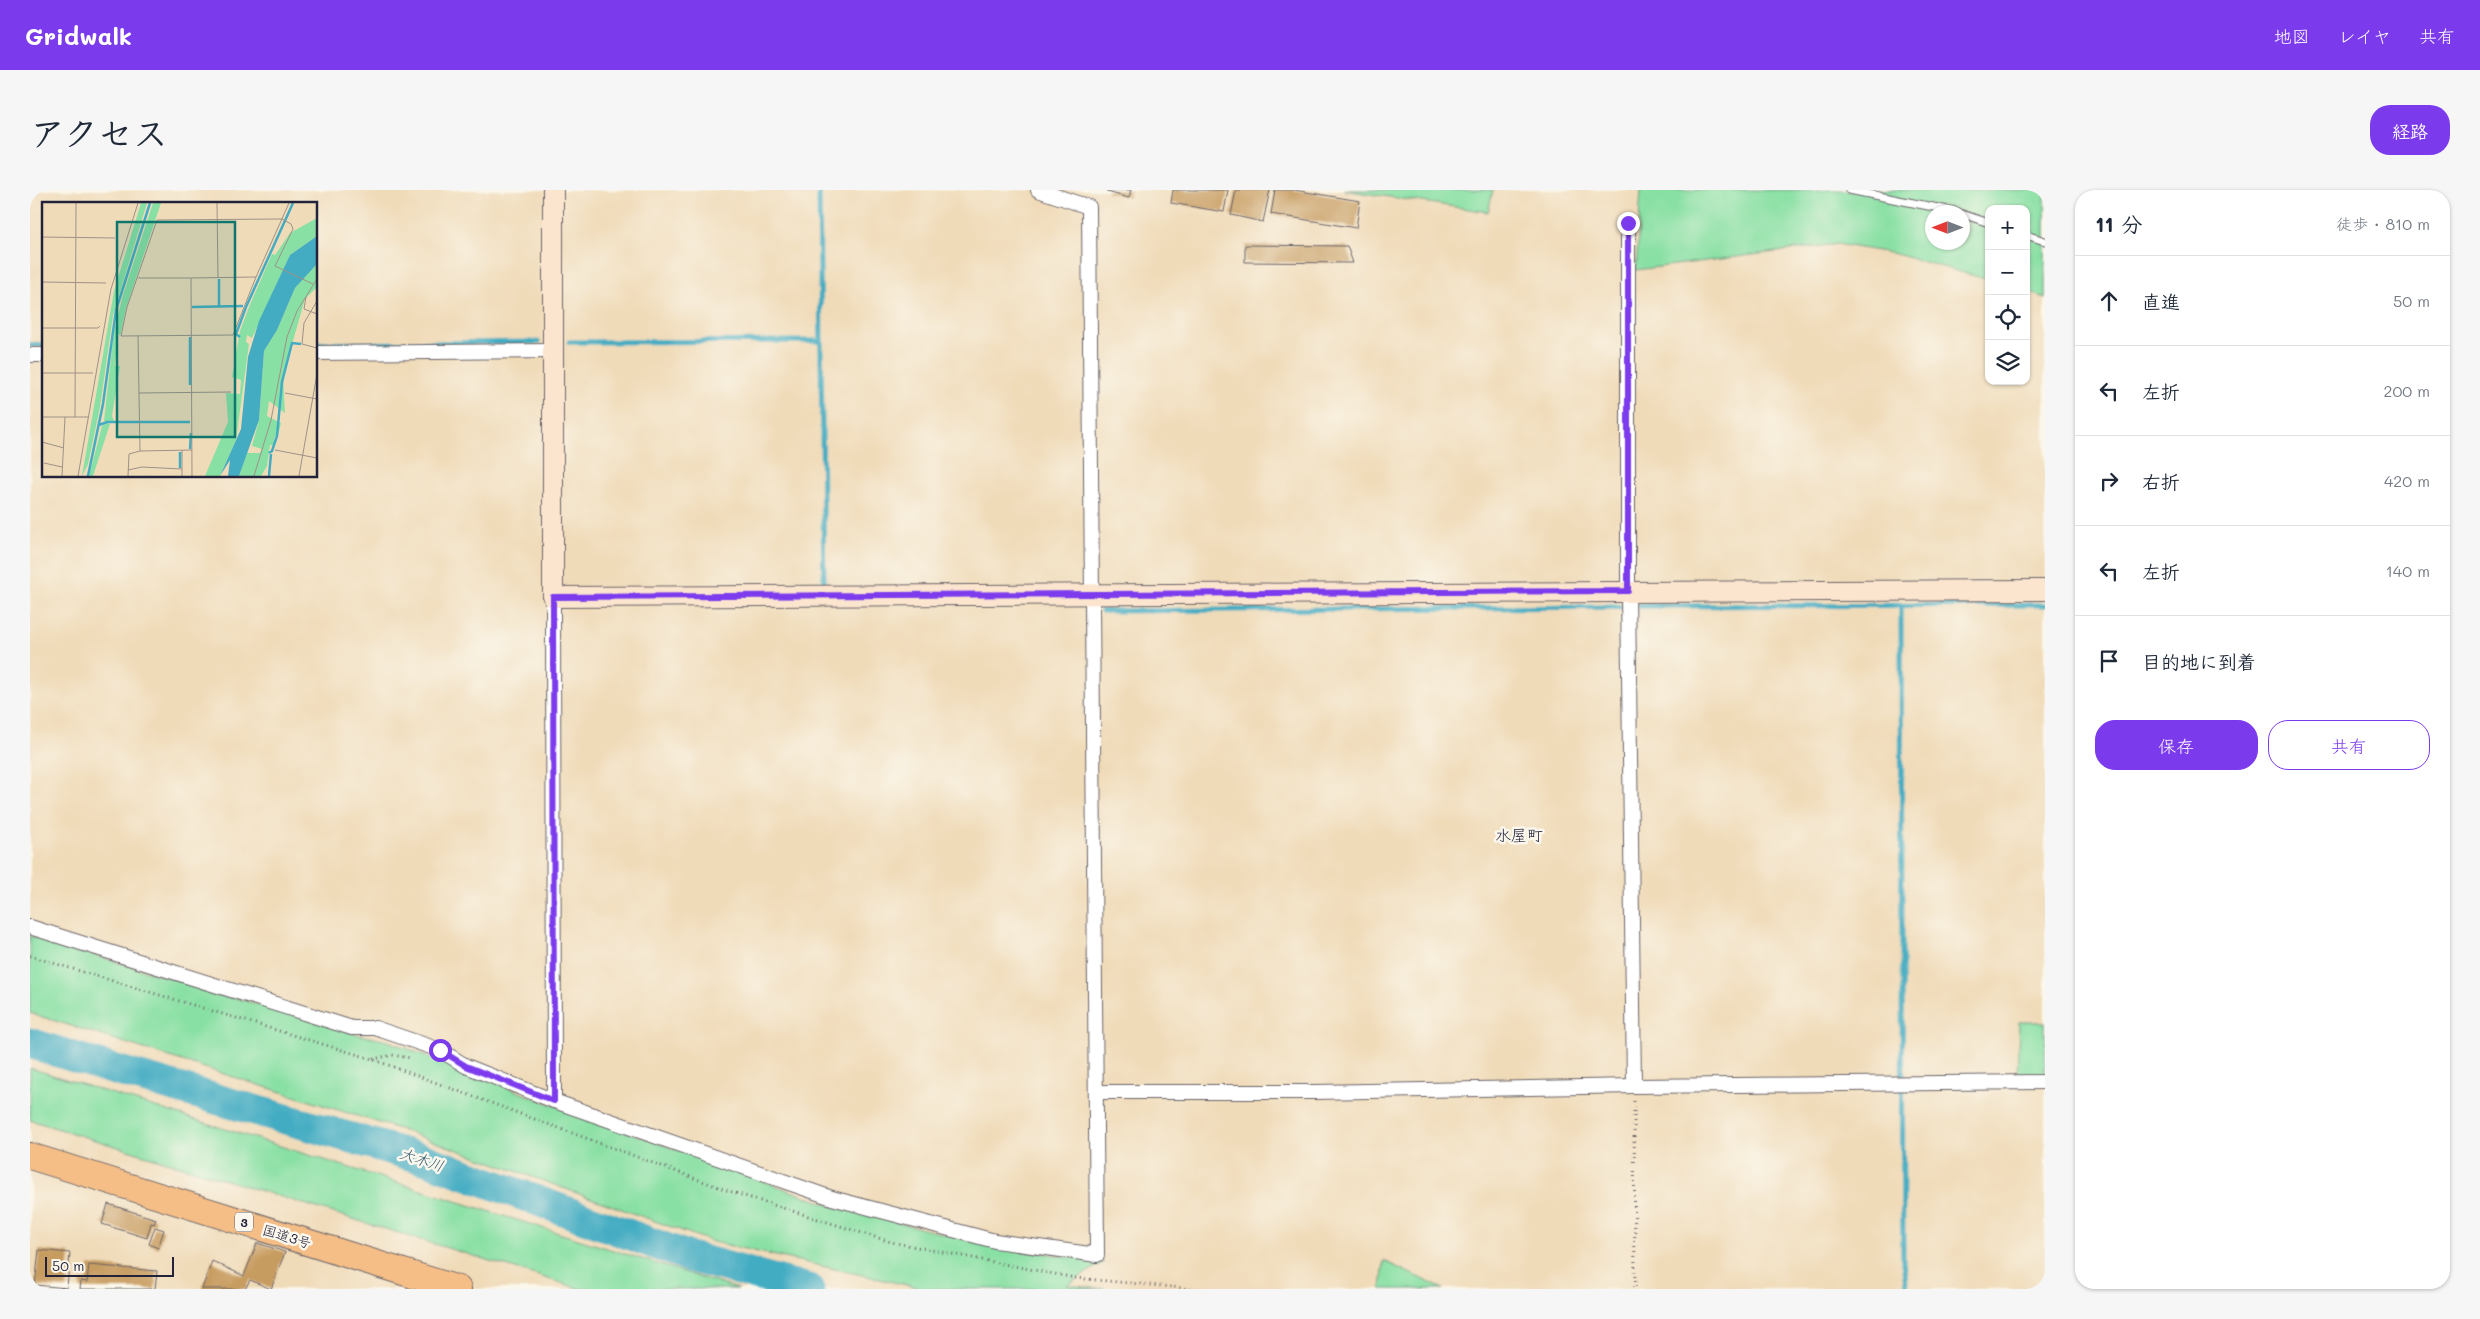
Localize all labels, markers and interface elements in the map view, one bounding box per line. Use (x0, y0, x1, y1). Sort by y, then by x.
text: Gridwalk (25, 20, 132, 51)
text: 地図 (2274, 24, 2310, 48)
text: レイヤ (2338, 24, 2391, 48)
text: 共有 (2419, 24, 2455, 48)
button: 経路 (2370, 105, 2450, 155)
text: アクセス (30, 109, 168, 155)
inset map (42, 202, 318, 478)
north arrow (1925, 205, 1970, 250)
map controls (1985, 205, 2030, 385)
button: + (1985, 205, 2030, 250)
text: 11 分 (2095, 210, 2142, 237)
route end (1617, 212, 1640, 235)
text: 徒歩 · 810 m (2336, 213, 2430, 234)
button: − (1985, 250, 2030, 295)
icon: ahead (2095, 287, 2123, 315)
text: 直進 (2142, 289, 2180, 314)
text: 50 m (2393, 290, 2430, 311)
button: locate (1985, 295, 2030, 340)
button: layers (1985, 340, 2030, 385)
icon: left (2095, 377, 2123, 405)
text: 左折 (2142, 379, 2180, 404)
text: 200 m (2383, 380, 2430, 401)
icon: right (2095, 467, 2123, 495)
text: 右折 (2142, 469, 2180, 494)
text: 420 m (2384, 470, 2430, 491)
icon: left (2095, 557, 2123, 585)
text: 左折 (2142, 559, 2180, 584)
text: 140 m (2386, 560, 2430, 581)
icon: arrive (2095, 647, 2123, 675)
text: 目的地に到着 (2142, 649, 2256, 674)
button: 保存 (2095, 720, 2258, 770)
button: 共有 (2268, 720, 2430, 770)
district label: 水屋町 (1495, 824, 1543, 845)
route start (429, 1039, 452, 1062)
water label: 大木川 (398, 1143, 446, 1175)
road number: 3 (235, 1212, 253, 1232)
street label: 国道3号 (260, 1220, 314, 1252)
scale bar (45, 1254, 174, 1277)
text: 50 m (52, 1256, 84, 1275)

